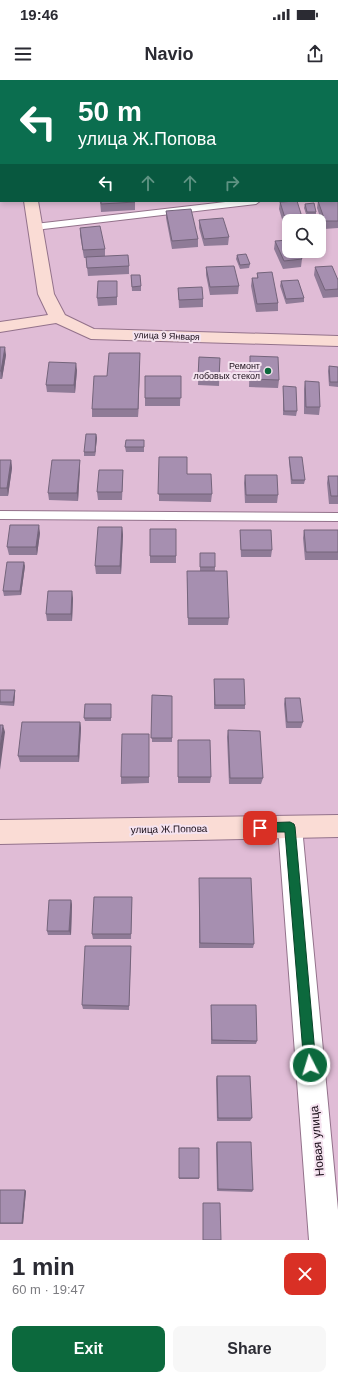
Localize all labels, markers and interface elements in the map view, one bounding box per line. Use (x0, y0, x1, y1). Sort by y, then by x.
text: 19:46 (20, 6, 58, 23)
icon: menu (12, 43, 34, 65)
icon: share (304, 43, 326, 65)
text: Navio (144, 44, 194, 64)
icon: left (12, 96, 64, 148)
text: 50 m (78, 96, 142, 127)
text: улица Ж.Попова (78, 129, 216, 149)
icon: left (95, 172, 117, 194)
icon: ahead (137, 172, 159, 194)
icon: ahead (179, 172, 201, 194)
icon: right (221, 172, 243, 194)
map controls (282, 214, 326, 258)
button: search (282, 214, 326, 258)
street label: улица 9 Января (134, 330, 200, 342)
place label: Ремонт лобовых стекол (194, 361, 260, 381)
marker: Ремонт лобовых стекол (263, 366, 273, 376)
pin (243, 811, 277, 845)
icon: arrive (249, 817, 271, 839)
street label: улица Ж.Попова (131, 823, 208, 835)
position arrow (289, 1044, 331, 1086)
street label: Новая улица (307, 1105, 327, 1177)
text: 1 min (12, 1253, 75, 1280)
button: close (284, 1253, 326, 1295)
text: 60 m · 19:47 (12, 1282, 85, 1297)
button: Exit (12, 1326, 165, 1372)
button: Share (173, 1326, 326, 1372)

